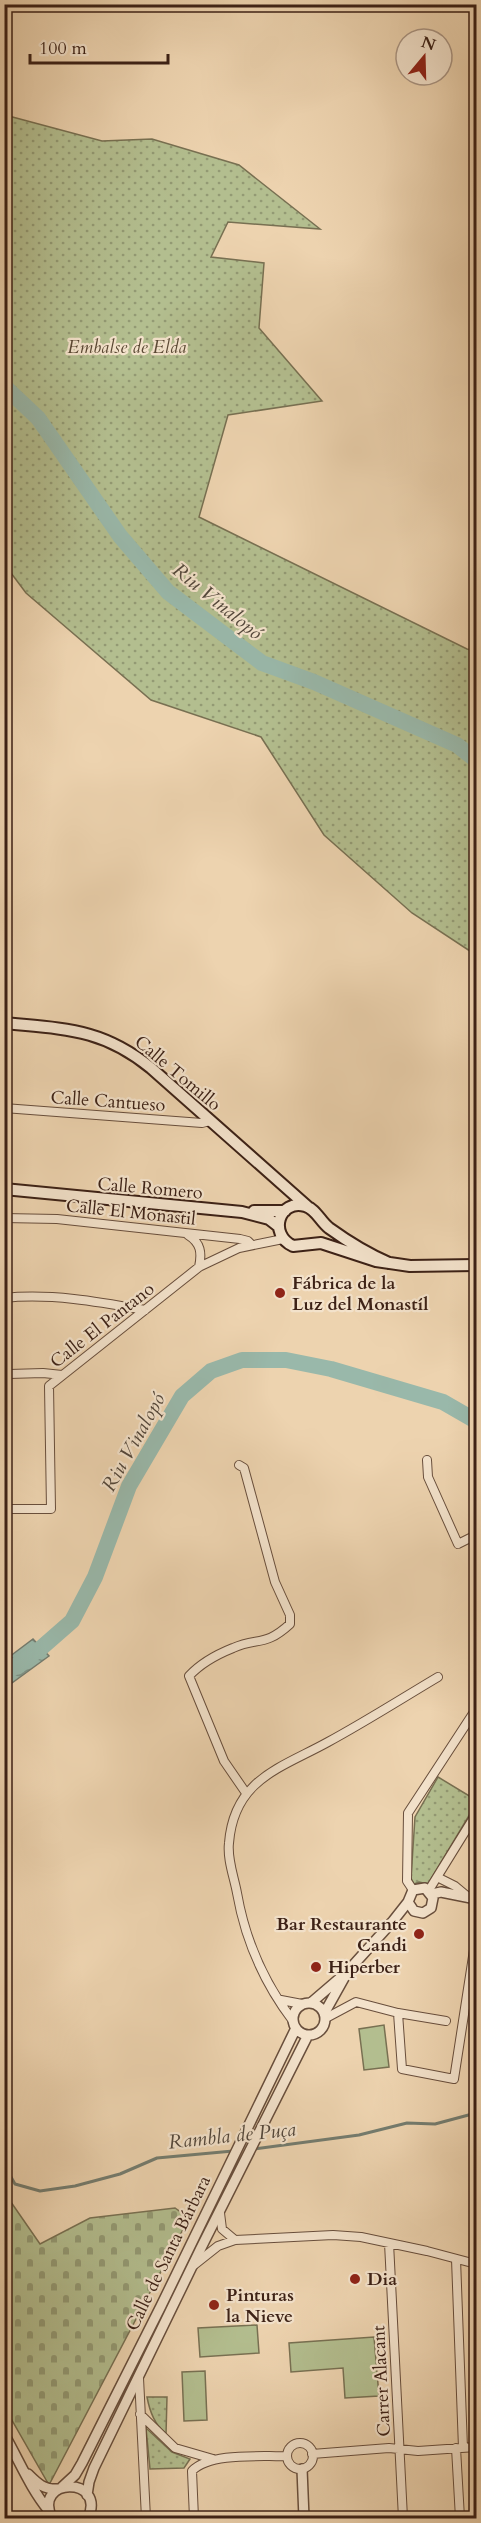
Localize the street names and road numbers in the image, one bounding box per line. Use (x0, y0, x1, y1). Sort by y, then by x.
street label: Calle Tomillo (129, 1030, 226, 1117)
street label: Calle Cantueso (50, 1085, 166, 1118)
street label: Calle Romero (96, 1171, 204, 1206)
street label: Calle El Monastil (65, 1193, 197, 1232)
street label: Calle El Pantano (45, 1276, 160, 1374)
street label: Calle de Santa Bárbara (120, 2171, 217, 2335)
street label: Carrer Alacant (366, 2324, 397, 2437)

